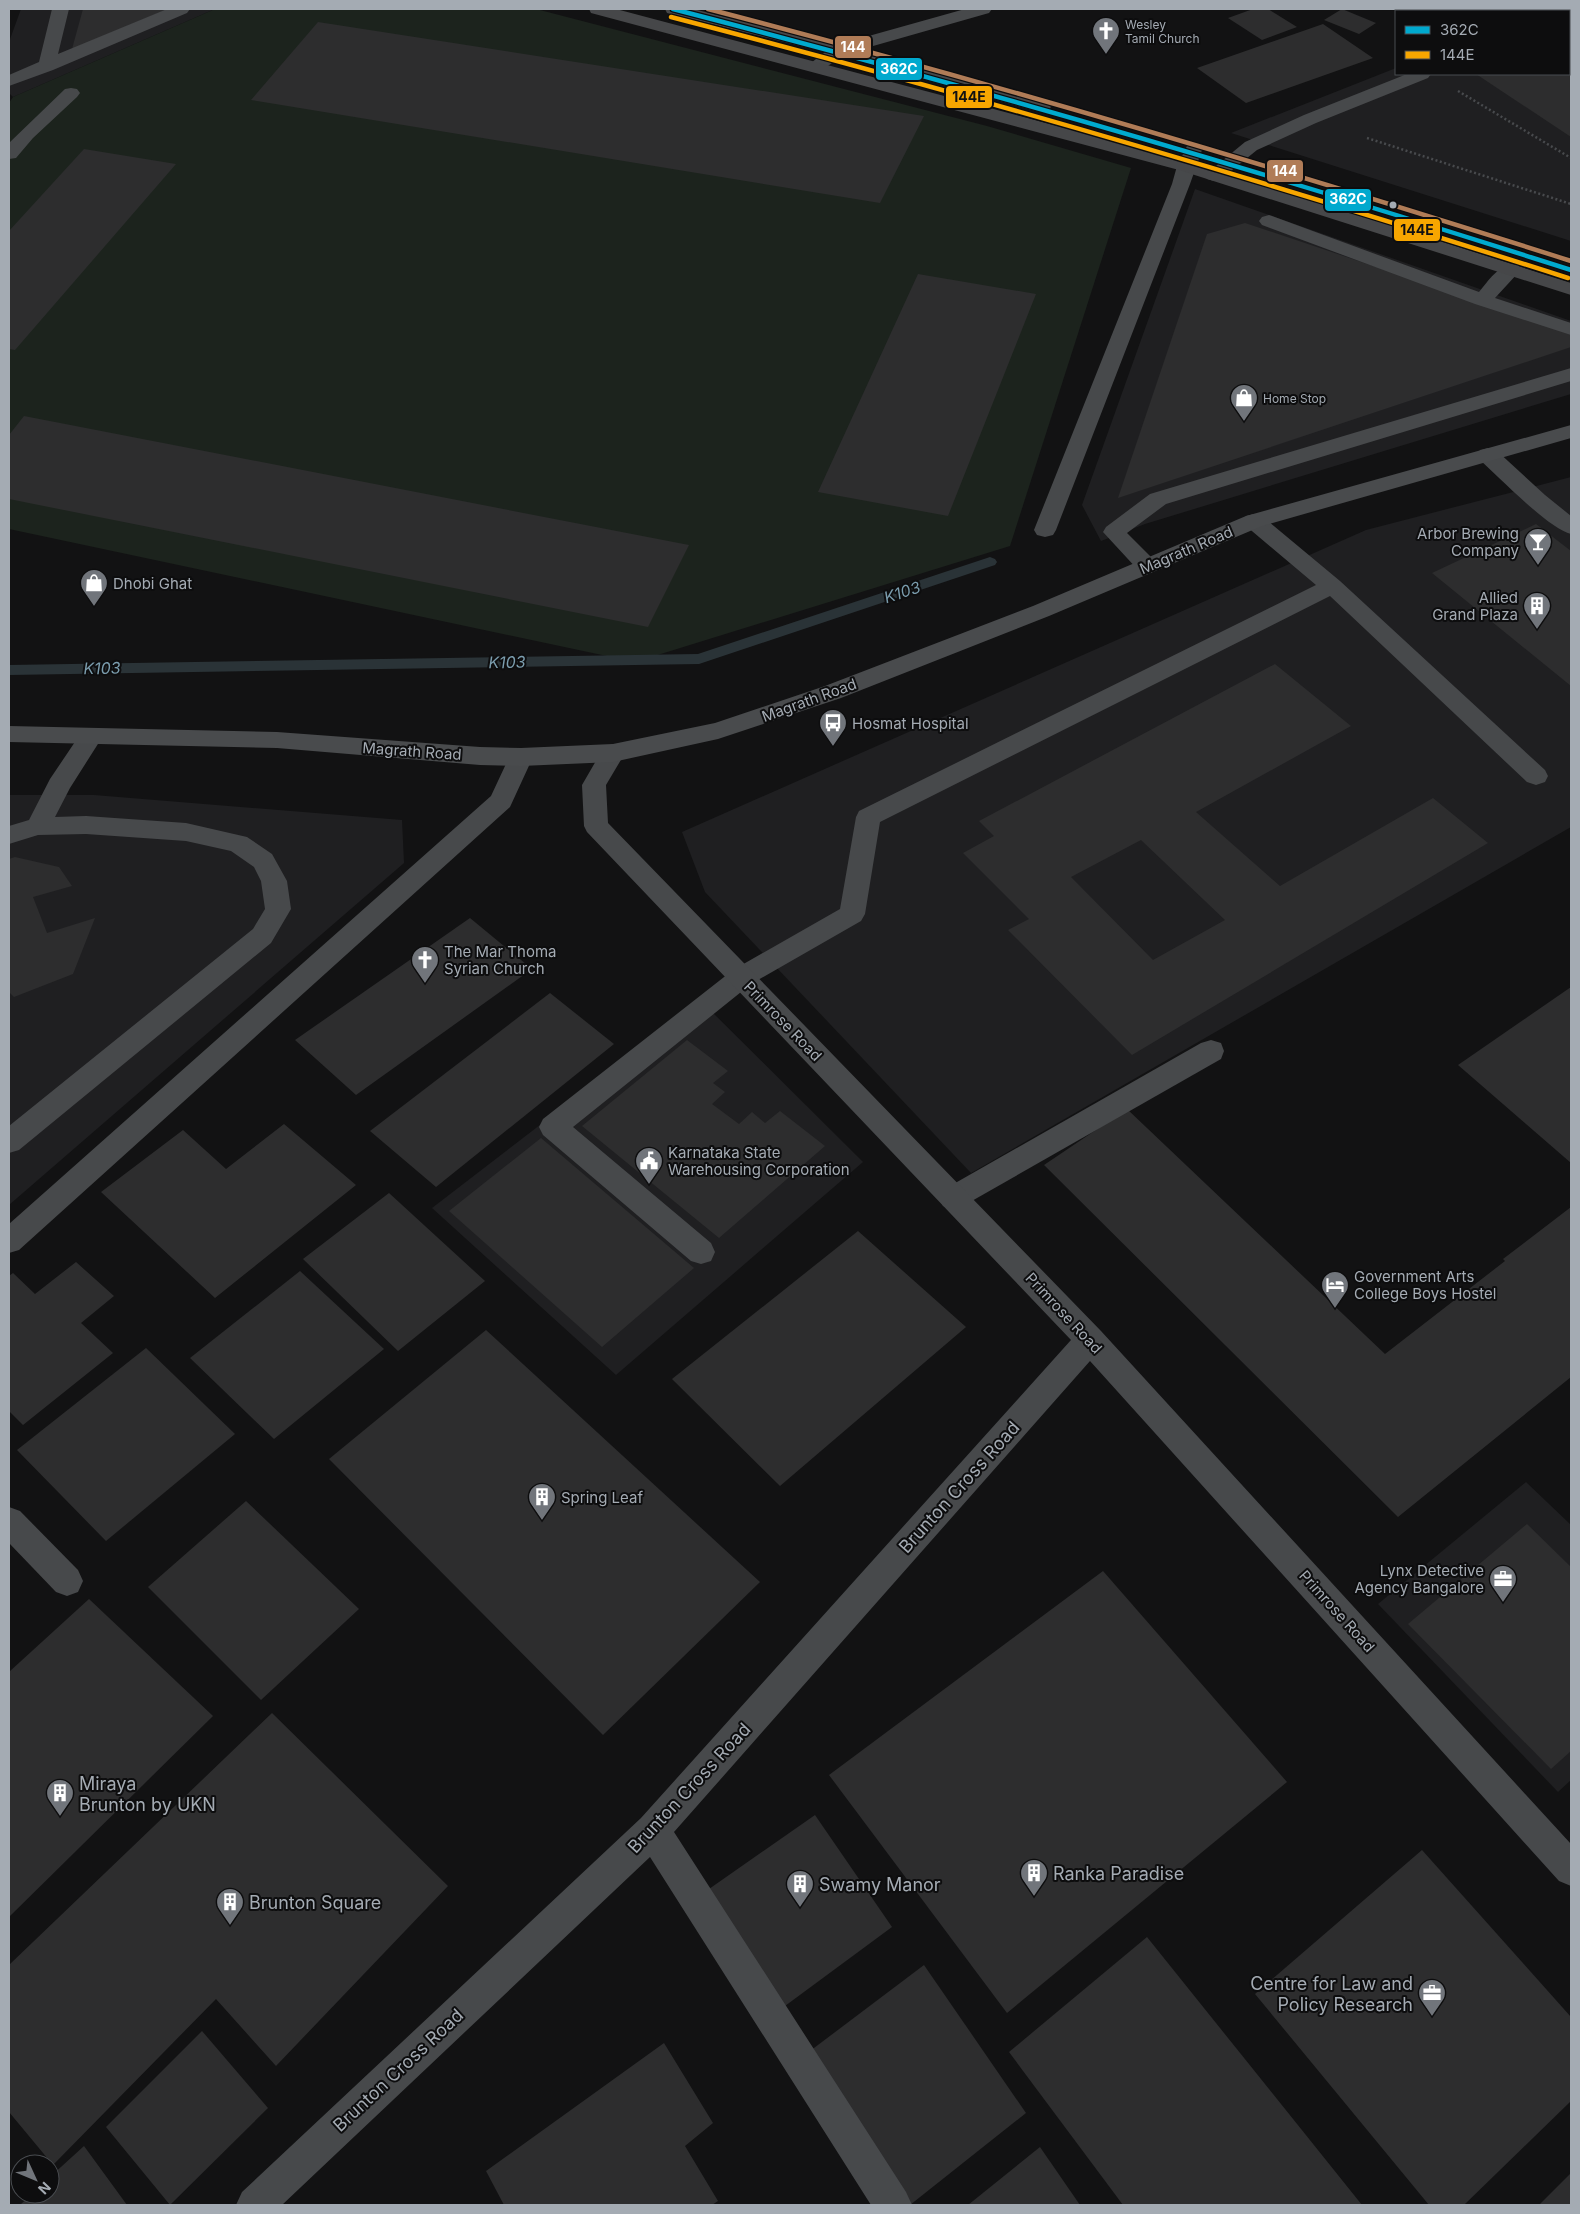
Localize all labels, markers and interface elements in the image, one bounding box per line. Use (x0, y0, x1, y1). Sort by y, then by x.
legend (1395, 10, 1570, 75)
church icon: Wesley Tamil Church (1091, 16, 1121, 55)
place label: Wesley Tamil Church (1125, 17, 1200, 46)
text: 362C (1440, 20, 1479, 39)
line badge: 144 (834, 35, 872, 59)
text: 144 (841, 38, 865, 55)
text: 144E (1440, 45, 1475, 64)
line badge: 362C (875, 57, 923, 81)
text: 362C (880, 60, 918, 77)
line badge: 144E (945, 85, 993, 109)
text: 144E (952, 88, 986, 105)
line badge: 144 (1266, 159, 1304, 183)
text: 144 (1273, 162, 1297, 179)
line badge: 362C (1324, 188, 1372, 212)
text: 362C (1329, 190, 1367, 207)
unlabelled marker (1388, 200, 1398, 210)
line badge: 144E (1393, 218, 1441, 242)
text: 144E (1400, 221, 1434, 238)
shop icon: Home Stop (1229, 383, 1259, 422)
place label: Home Stop (1263, 391, 1326, 406)
street label: Magrath Road (1137, 522, 1235, 578)
place label: Arbor Brewing Company (1417, 524, 1520, 560)
bar icon: Arbor Brewing Company (1523, 527, 1553, 566)
shop icon: Dhobi Ghat (79, 568, 109, 607)
place label: Dhobi Ghat (113, 574, 192, 593)
water label: K103 (881, 577, 923, 607)
place label: Allied Grand Plaza (1432, 588, 1518, 624)
building icon: Allied Grand Plaza (1522, 591, 1552, 630)
water label: K103 (488, 652, 526, 672)
water label: K103 (83, 658, 121, 678)
street label: Magrath Road (759, 674, 859, 726)
bus stop icon: Hosmat Hospital (818, 708, 848, 747)
place label: Hosmat Hospital (852, 714, 969, 733)
street label: Magrath Road (362, 738, 462, 764)
place label: The Mar Thoma Syrian Church (444, 942, 556, 978)
church icon: The Mar Thoma Syrian Church (410, 945, 440, 984)
street label: Primrose Road (740, 977, 826, 1065)
place label: Karnataka State Warehousing Corporation (668, 1143, 850, 1179)
public building icon: Karnataka State Warehousing Corporation (634, 1146, 664, 1185)
place label: Government Arts College Boys Hostel (1354, 1267, 1496, 1303)
street label: Primrose Road (1022, 1269, 1106, 1357)
hotel icon: Government Arts College Boys Hostel (1320, 1270, 1350, 1309)
street label: Brunton Cross Road (894, 1417, 1024, 1557)
building icon: Spring Leaf (527, 1482, 557, 1521)
place label: Spring Leaf (561, 1488, 643, 1507)
place label: Lynx Detective Agency Bangalore (1354, 1561, 1484, 1597)
office icon: Lynx Detective Agency Bangalore (1488, 1564, 1518, 1603)
street label: Primrose Road (1295, 1566, 1379, 1656)
street label: Brunton Cross Road (623, 1719, 755, 1857)
place label: Miraya Brunton by UKN (79, 1773, 216, 1815)
building icon: Miraya Brunton by UKN (45, 1778, 75, 1817)
building icon: Ranka Paradise (1019, 1858, 1049, 1897)
place label: Ranka Paradise (1053, 1863, 1184, 1884)
building icon: Swamy Manor (785, 1869, 815, 1908)
place label: Swamy Manor (819, 1874, 941, 1895)
building icon: Brunton Square (215, 1887, 245, 1926)
place label: Brunton Square (249, 1892, 381, 1913)
place label: Centre for Law and Policy Research (1250, 1973, 1413, 2015)
office icon: Centre for Law and Policy Research (1417, 1978, 1447, 2017)
street label: Brunton Cross Road (329, 2004, 467, 2136)
north arrow (10, 2154, 60, 2204)
text: N (35, 2179, 55, 2198)

